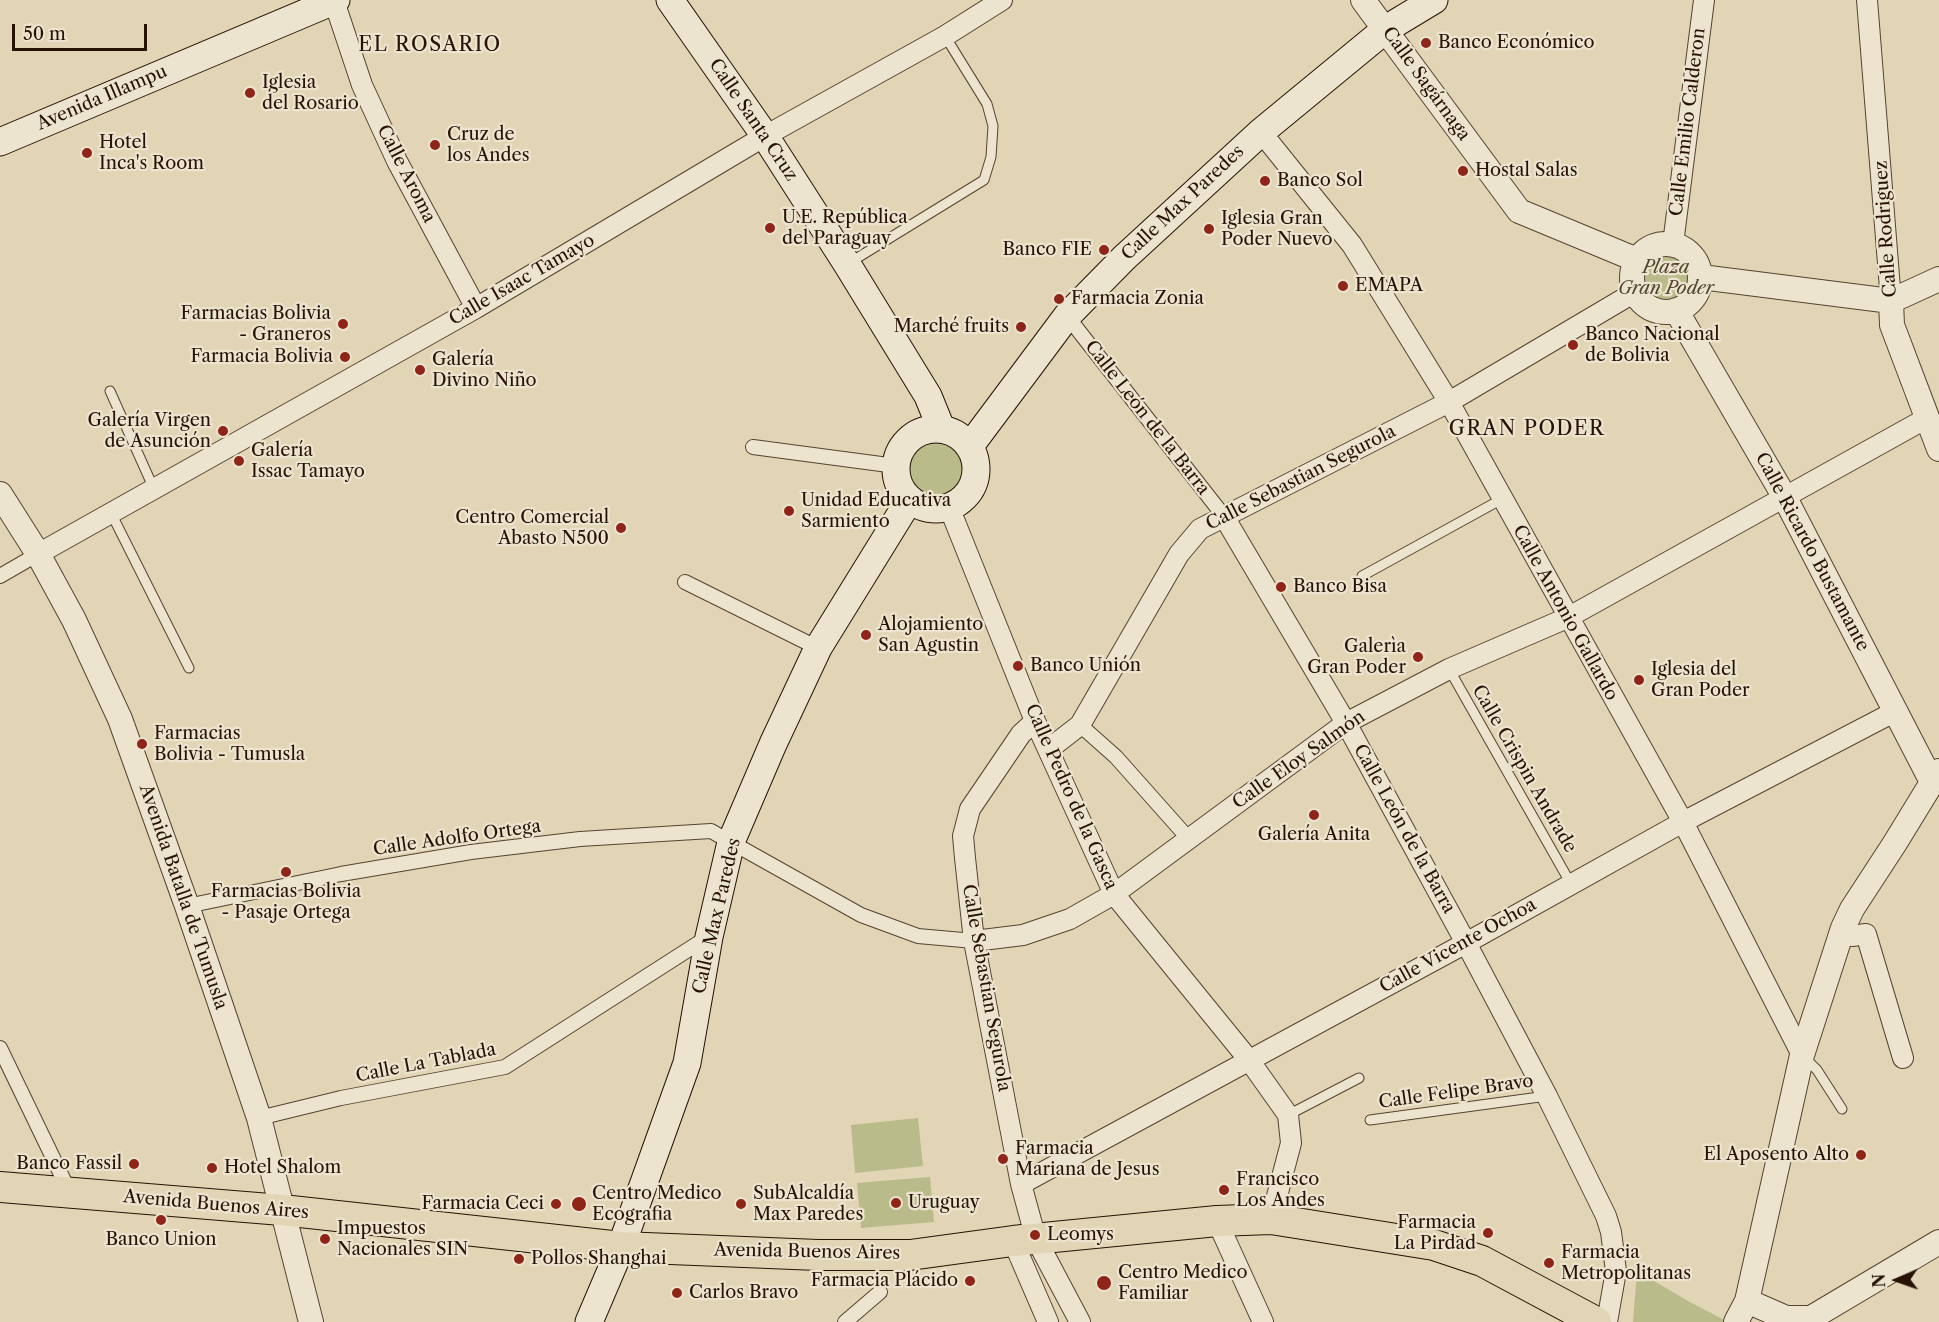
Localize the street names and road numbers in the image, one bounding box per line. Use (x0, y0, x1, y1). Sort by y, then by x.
street label: Calle Sagárnaga (1377, 23, 1475, 145)
street label: Calle Emilio Calderon (1666, 27, 1710, 217)
street label: Calle Santa Cruz (704, 55, 802, 185)
street label: Avenida Illampu (34, 61, 170, 135)
street label: Calle Aroma (372, 121, 440, 227)
street label: Calle Max Paredes (1117, 141, 1249, 265)
street label: Calle Rodriguez (1870, 160, 1902, 298)
street label: Calle Isaac Tamayo (445, 230, 599, 330)
street label: Calle León de la Barra (1080, 336, 1214, 500)
street label: Calle Sebastian Segurola (1203, 421, 1399, 535)
street label: Calle Ricardo Bustamante (1750, 449, 1874, 655)
street label: Calle Antonio Gallardo (1508, 522, 1622, 704)
street label: Calle Crispin Andrade (1467, 681, 1581, 857)
street label: Calle Pedro de la Gasca (1020, 701, 1122, 893)
street label: Calle Eloy Salmón (1229, 706, 1369, 814)
street label: Calle León de la Barra (1348, 741, 1460, 917)
street label: Avenida Batalla de Tumusla (134, 782, 232, 1012)
street label: Calle Adolfo Ortega (372, 816, 542, 860)
street label: Calle Max Paredes (689, 836, 745, 996)
street label: Calle Sebastian Segurola (957, 883, 1015, 1093)
street label: Calle Vicente Ochoa (1376, 894, 1540, 998)
street label: Calle La Tablada (354, 1039, 498, 1087)
street label: Calle Felipe Bravo (1377, 1070, 1535, 1114)
street label: Avenida Buenos Aires (122, 1186, 310, 1224)
street label: Avenida Buenos Aires (714, 1240, 900, 1264)

